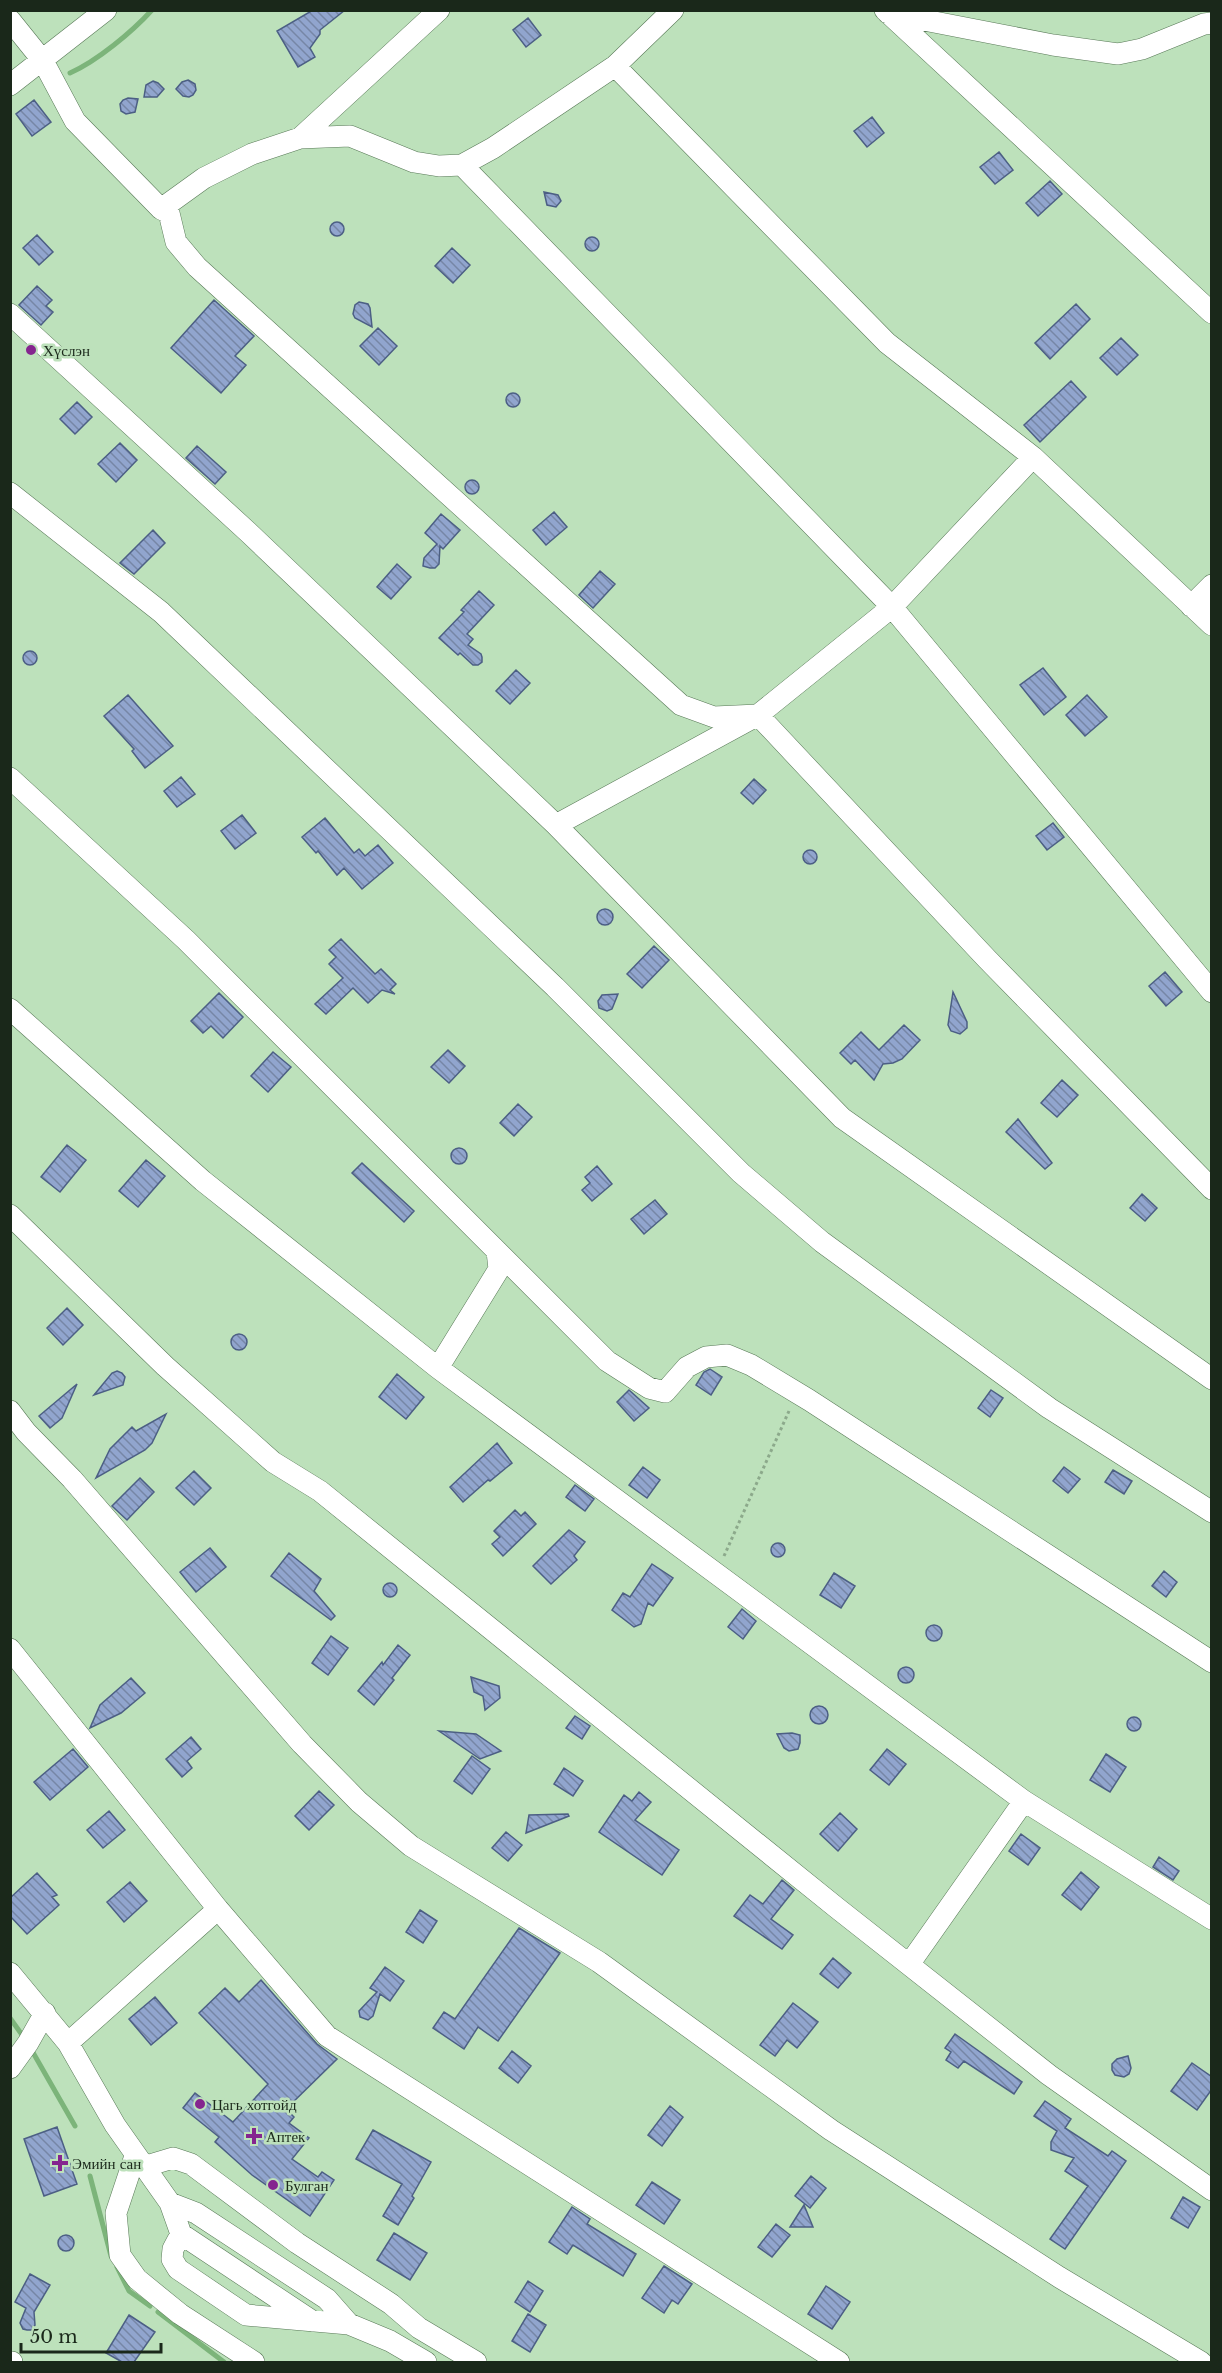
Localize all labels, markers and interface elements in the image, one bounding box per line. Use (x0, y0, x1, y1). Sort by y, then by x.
place label: Хүслэн (43, 341, 90, 360)
marker: Хүслэн (24, 343, 38, 357)
place label: Цагь хотгойд (212, 2095, 297, 2114)
marker: Цагь хотгойд (193, 2097, 207, 2111)
place label: Аптек (266, 2127, 306, 2146)
marker: Аптек (247, 2129, 261, 2143)
place label: Эмийн сан (72, 2154, 141, 2173)
marker: Эмийн сан (53, 2156, 67, 2170)
place label: Булган (285, 2176, 328, 2195)
marker: Булган (266, 2178, 280, 2192)
scale bar (21, 2316, 160, 2354)
text: 50 m (30, 2326, 78, 2348)

